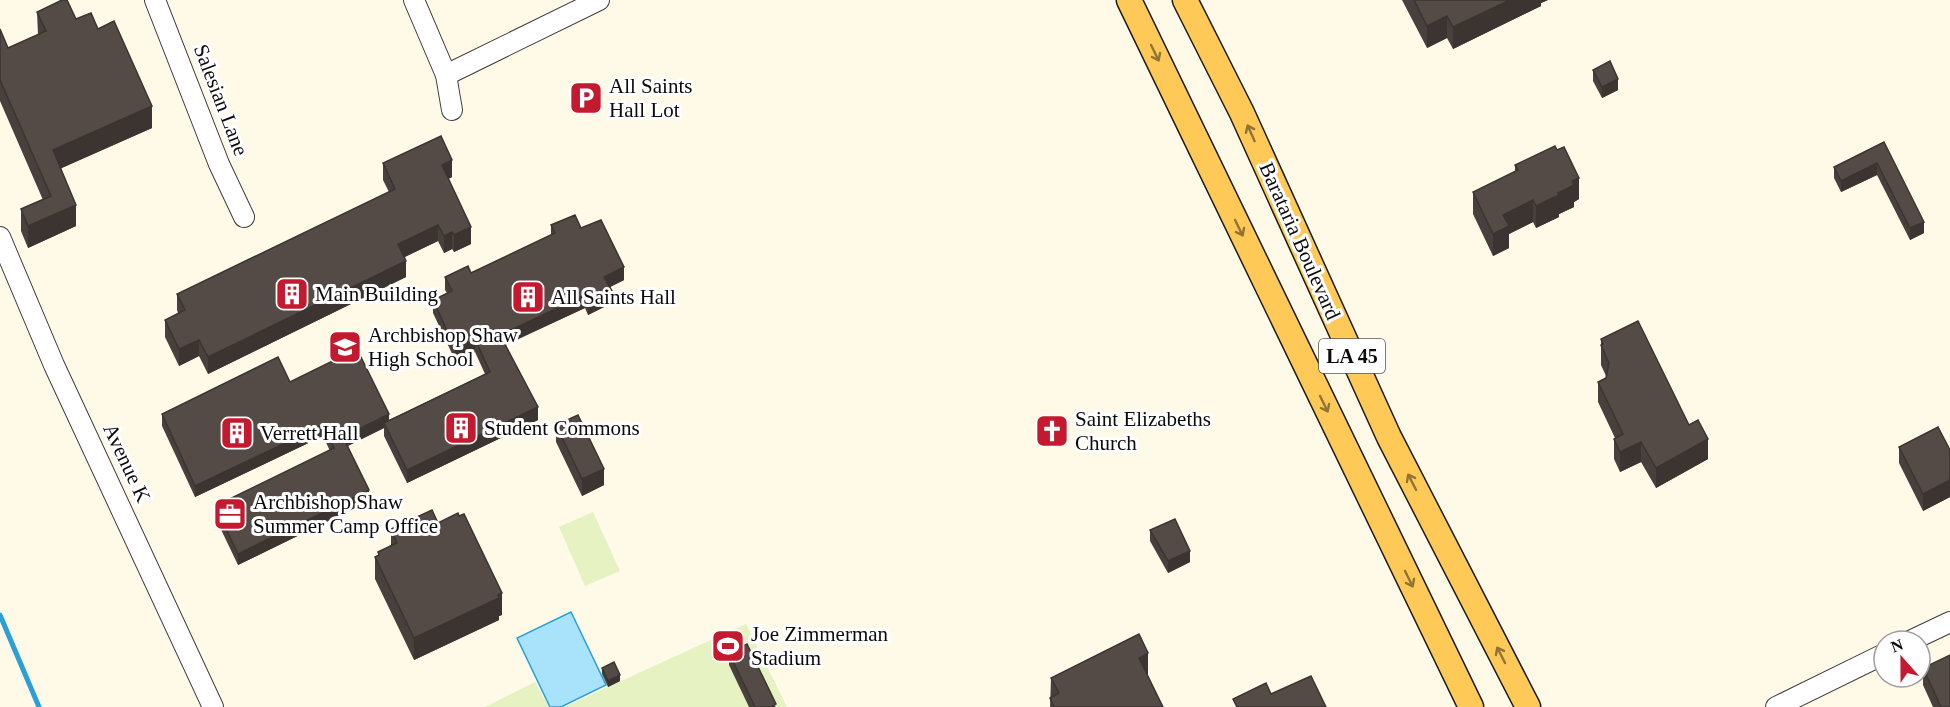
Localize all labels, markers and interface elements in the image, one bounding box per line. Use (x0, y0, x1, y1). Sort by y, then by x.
street label: Salesian Lane (189, 41, 253, 159)
one-way arrow (1149, 43, 1161, 61)
place label: All Saints Hall Lot (609, 74, 692, 122)
parking icon: All Saints Hall Lot (568, 80, 604, 116)
one-way arrow (1244, 125, 1256, 143)
street label: Barataria Boulevard (1255, 159, 1346, 324)
one-way arrow (1234, 219, 1246, 237)
building icon: Main Building (274, 276, 310, 312)
building icon: All Saints Hall (510, 279, 546, 315)
place label: Main Building (315, 282, 439, 306)
place label: All Saints Hall (551, 285, 676, 309)
place label: Archbishop Shaw High School (368, 323, 519, 371)
school or university icon: Archbishop Shaw High School (327, 329, 363, 365)
road number: LA 45 (1319, 339, 1385, 373)
one-way arrow (1319, 395, 1331, 413)
place label: Saint Elizabeths Church (1075, 407, 1211, 455)
building icon: Student Commons (443, 410, 479, 446)
church icon: Saint Elizabeths Church (1034, 413, 1070, 449)
building icon: Verrett Hall (219, 415, 255, 451)
place label: Student Commons (484, 416, 640, 440)
street label: Avenue K (98, 420, 156, 506)
place label: Verrett Hall (260, 421, 359, 445)
one-way arrow (1406, 473, 1417, 491)
place label: Archbishop Shaw Summer Camp Office (253, 490, 438, 538)
office icon: Archbishop Shaw Summer Camp Office (212, 496, 248, 532)
one-way arrow (1404, 570, 1416, 588)
place label: Joe Zimmerman Stadium (751, 622, 889, 670)
sports icon: Joe Zimmerman Stadium (710, 628, 746, 664)
north arrow (1872, 629, 1932, 689)
text: N (1888, 635, 1906, 655)
one-way arrow (1495, 646, 1507, 664)

